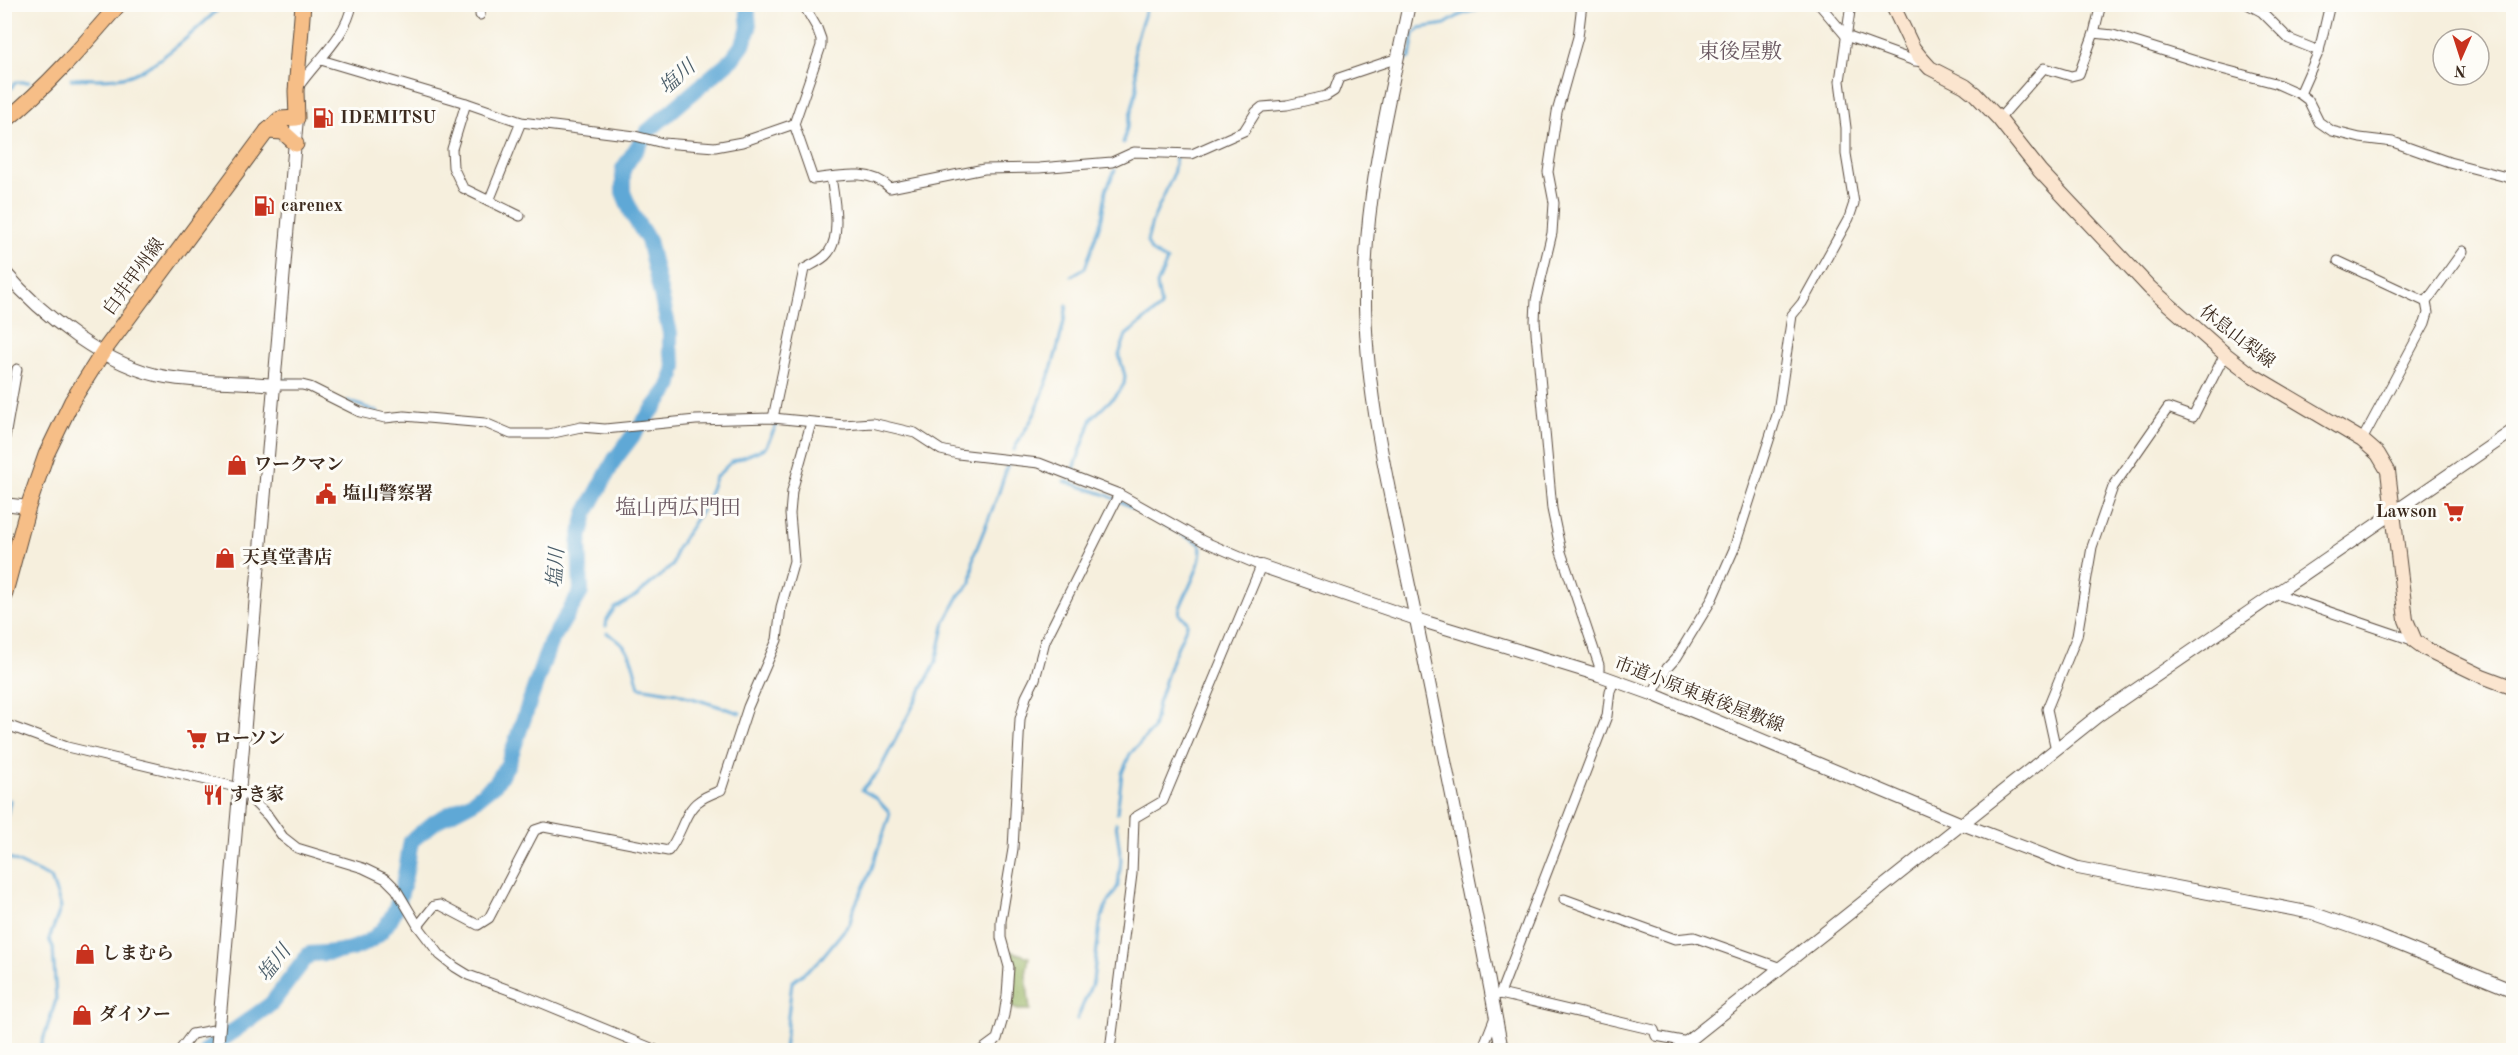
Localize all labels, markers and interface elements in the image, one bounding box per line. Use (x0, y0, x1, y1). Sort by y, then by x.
north arrow (2431, 27, 2491, 87)
district label: 東後屋敷 (1698, 40, 1782, 63)
water label: 塩川 (655, 55, 701, 99)
text: N (2453, 62, 2467, 78)
fuel station icon: IDEMITSU (311, 106, 335, 130)
place label: IDEMITSU (340, 109, 436, 127)
fuel station icon: carenex (252, 194, 276, 218)
place label: carenex (281, 197, 343, 215)
street label: 白井甲州線 (99, 234, 168, 319)
street label: 休息山梨線 (2196, 301, 2279, 372)
shop icon: ワークマン (225, 453, 249, 477)
place label: ワークマン (254, 455, 344, 474)
public building icon: 塩山警察署 (314, 482, 338, 506)
place label: 塩山警察署 (343, 483, 433, 503)
district label: 塩山西広門田 (615, 496, 741, 519)
supermarket icon: Lawson (2442, 500, 2466, 524)
place label: Lawson (2375, 503, 2437, 521)
water label: 塩川 (544, 545, 569, 589)
shop icon: 天真堂書店 (213, 546, 237, 570)
place label: 天真堂書店 (242, 547, 332, 567)
street label: 市道小原東東後屋敷線 (1612, 652, 1787, 736)
supermarket icon: ローソン (185, 727, 209, 751)
place label: ローソン (214, 730, 285, 748)
restaurant icon: すき家 (201, 783, 225, 807)
place label: すき家 (230, 784, 284, 804)
water label: 塩川 (253, 939, 296, 986)
shop icon: しまむら (73, 942, 97, 966)
place label: しまむら (102, 944, 174, 963)
shop icon: ダイソー (70, 1003, 94, 1027)
place label: ダイソー (99, 1004, 171, 1024)

